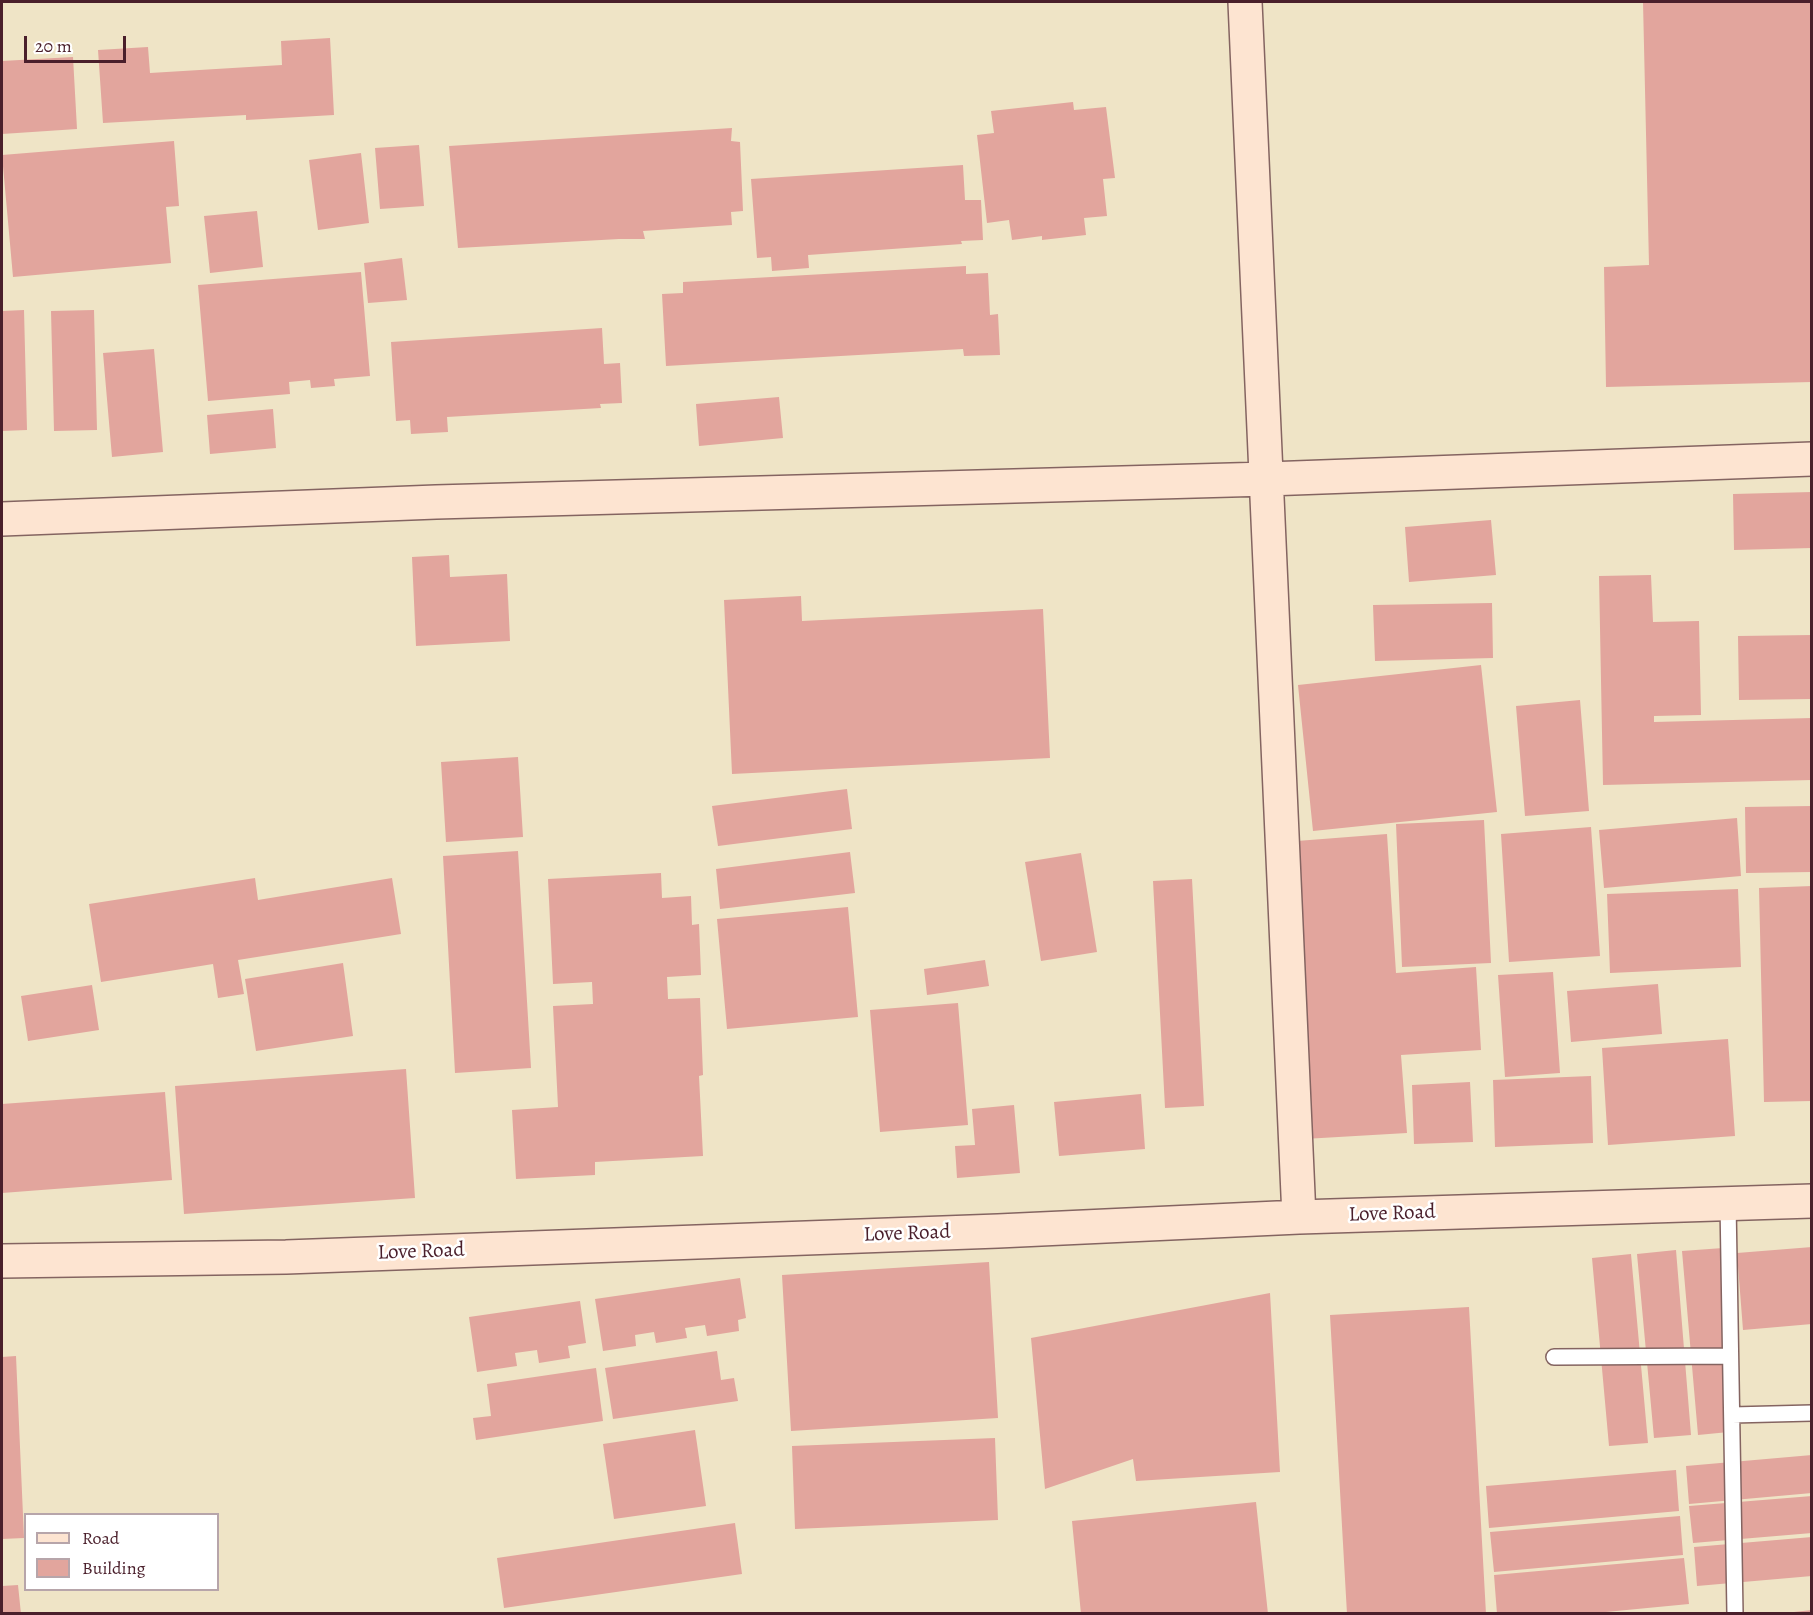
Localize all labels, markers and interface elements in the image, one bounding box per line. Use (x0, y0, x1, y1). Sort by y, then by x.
scale bar (27, 24, 129, 62)
text: 20 m (35, 34, 72, 58)
street label: Love Road (1348, 1200, 1436, 1228)
street label: Love Road (863, 1220, 951, 1248)
street label: Love Road (377, 1238, 465, 1266)
legend (24, 1513, 219, 1591)
text: Road (82, 1526, 119, 1550)
text: Building (82, 1556, 146, 1580)

